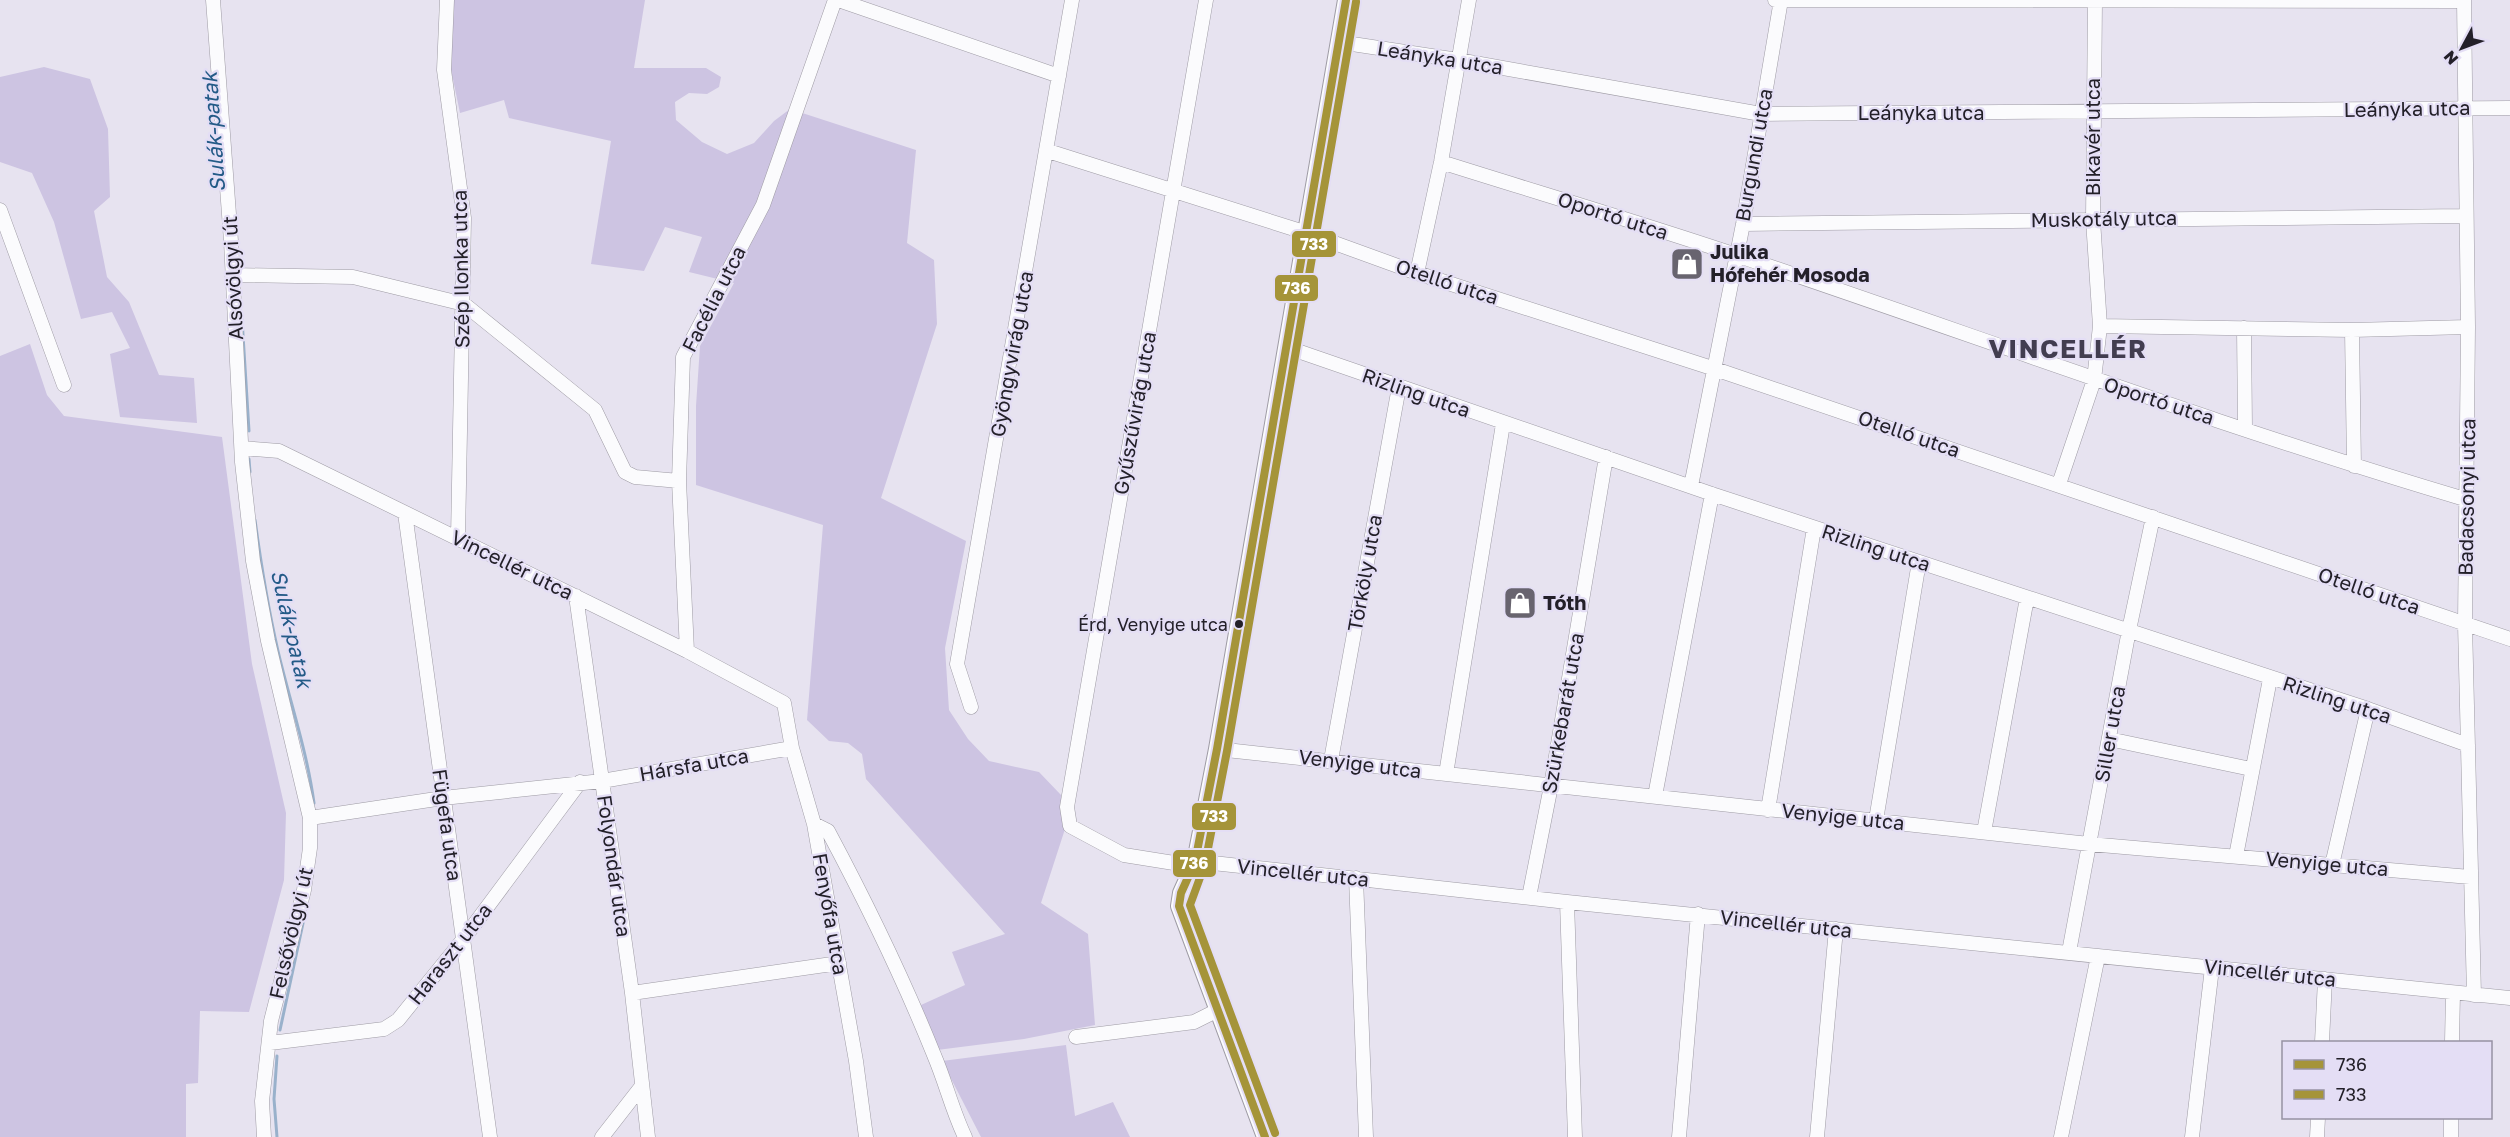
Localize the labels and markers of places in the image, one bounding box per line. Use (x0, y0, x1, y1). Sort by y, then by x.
place label: Julika Hófehér Mosoda (1710, 239, 1870, 286)
shop icon: Julika Hófehér Mosoda (1669, 246, 1705, 282)
shop icon: Tóth (1502, 585, 1538, 621)
place label: Tóth (1543, 590, 1586, 614)
place label: Érd, Venyige utca (1078, 613, 1228, 635)
marker: Érd, Venyige utca (1233, 618, 1245, 630)

